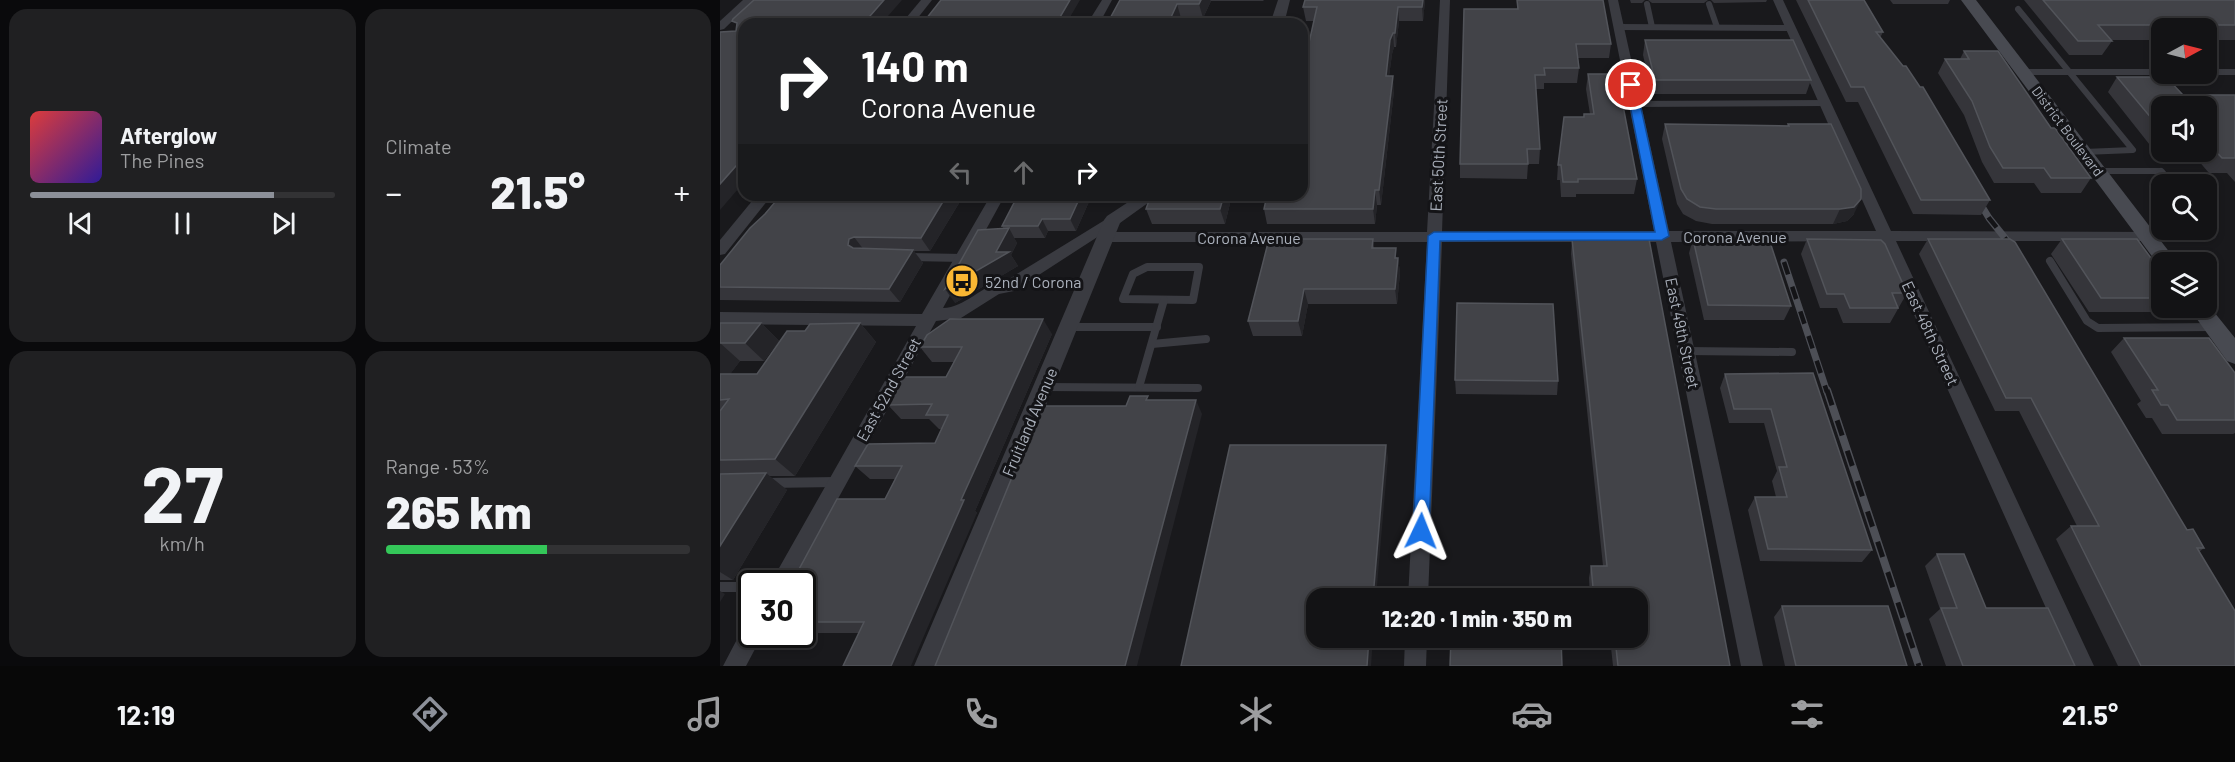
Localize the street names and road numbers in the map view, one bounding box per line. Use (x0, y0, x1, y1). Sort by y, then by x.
street label: District Boulevard (2029, 83, 2107, 179)
street label: East 50th Street (1426, 98, 1450, 212)
street label: Corona Avenue (1683, 227, 1787, 246)
street label: Corona Avenue (1197, 228, 1301, 247)
street label: East 49th Street (1662, 276, 1704, 390)
street label: East 48th Street (1899, 278, 1963, 388)
street label: East 52nd Street (852, 334, 924, 444)
street label: Fruitland Avenue (998, 365, 1060, 479)

